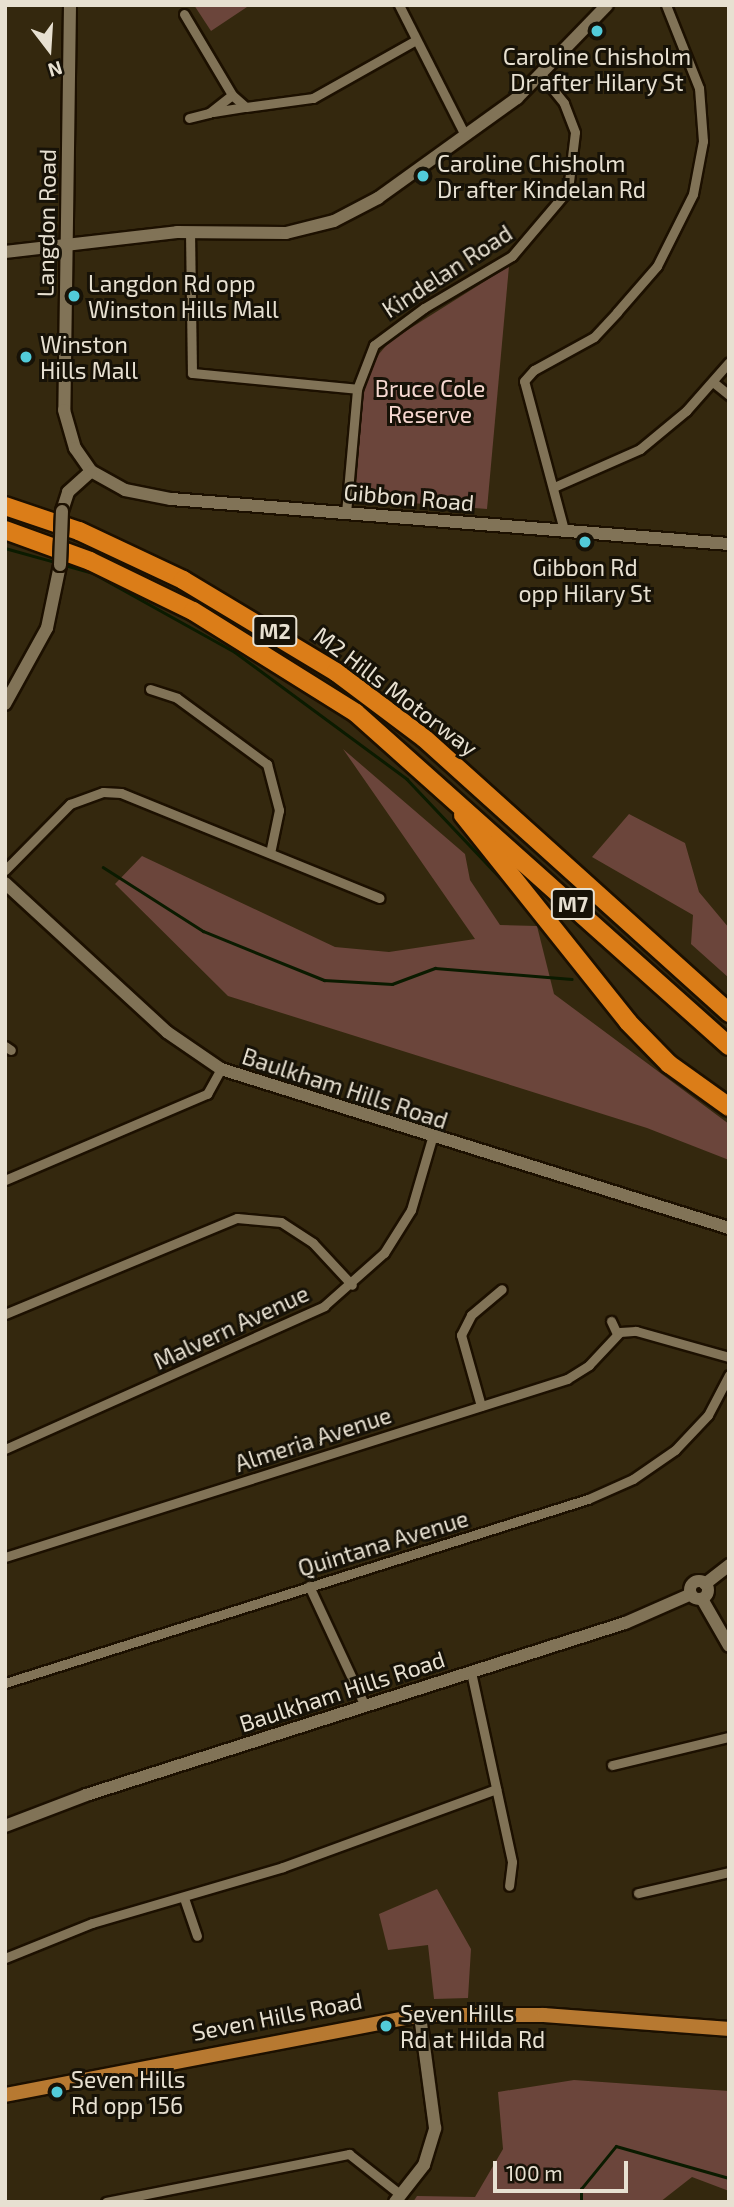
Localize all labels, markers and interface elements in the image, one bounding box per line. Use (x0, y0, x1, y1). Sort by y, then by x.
north arrow (14, 14, 84, 84)
marker: Caroline Chisholm Dr after Hilary St (589, 23, 605, 39)
place label: Caroline Chisholm Dr after Hilary St (503, 42, 691, 96)
text: N (45, 57, 65, 83)
street label: Langdon Road (31, 149, 61, 297)
place label: Caroline Chisholm Dr after Kindelan Rd (437, 149, 647, 203)
marker: Caroline Chisholm Dr after Kindelan Rd (415, 168, 431, 184)
street label: Kindelan Road (377, 219, 517, 323)
place label: Langdon Rd opp Winston Hills Mall (88, 269, 279, 323)
marker: Langdon Rd opp Winston Hills Mall (66, 288, 82, 304)
place label: Winston Hills Mall (40, 330, 138, 384)
marker: Winston Hills Mall (18, 349, 34, 365)
park label: Bruce Cole Reserve (375, 374, 485, 428)
street label: Gibbon Road (343, 478, 475, 516)
marker: Gibbon Rd opp Hilary St (577, 534, 593, 550)
place label: Gibbon Rd opp Hilary St (518, 553, 652, 607)
road number: M2 (252, 614, 298, 648)
street label: M2 Hills Motorway (309, 620, 483, 762)
road number: M7 (550, 886, 596, 922)
street label: Baulkham Hills Road (239, 1042, 451, 1134)
street label: Malvern Avenue (149, 1279, 313, 1375)
street label: Almeria Avenue (231, 1401, 395, 1477)
street label: Quintana Avenue (294, 1504, 472, 1582)
street label: Baulkham Hills Road (236, 1645, 448, 1737)
street label: Seven Hills Road (190, 1986, 364, 2046)
place label: Seven Hills Rd at Hilda Rd (400, 1999, 545, 2053)
marker: Seven Hills Rd at Hilda Rd (378, 2018, 394, 2034)
place label: Seven Hills Rd opp 156 (71, 2065, 185, 2119)
marker: Seven Hills Rd opp 156 (49, 2084, 65, 2100)
scale bar (496, 2148, 631, 2192)
text: 100 m (506, 2160, 563, 2185)

